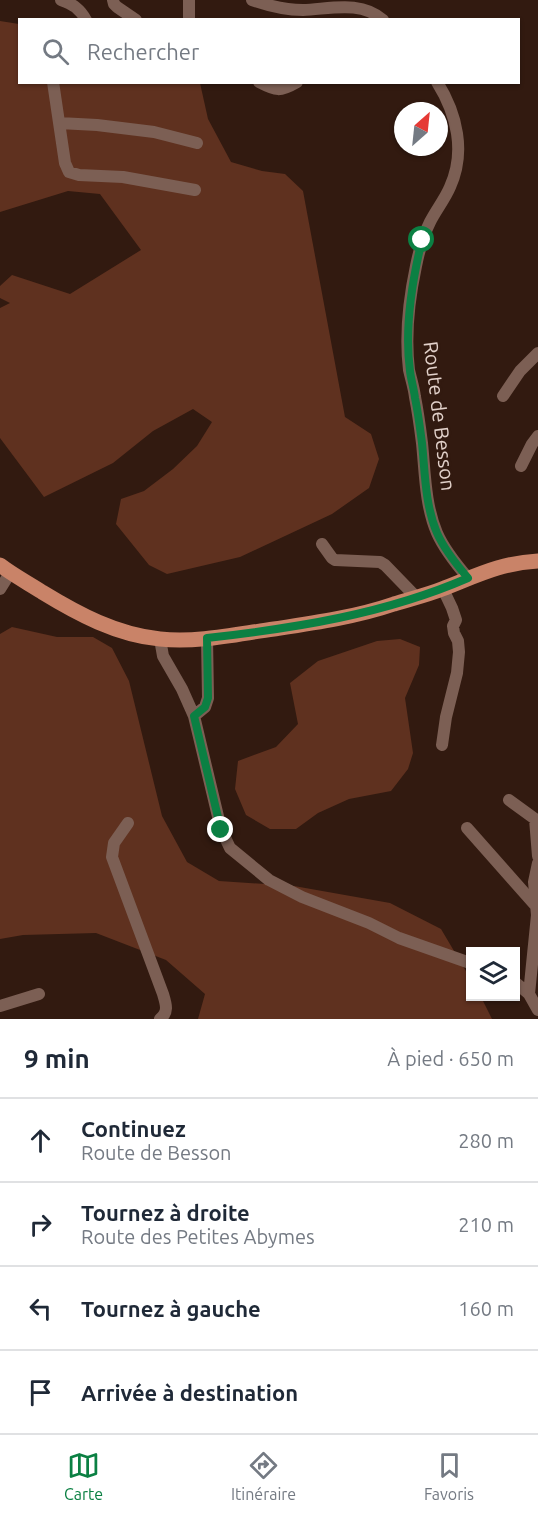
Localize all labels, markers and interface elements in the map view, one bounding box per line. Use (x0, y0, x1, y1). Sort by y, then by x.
search box (18, 18, 520, 84)
icon: search (39, 35, 72, 68)
text: Rechercher (87, 39, 199, 64)
north arrow (394, 102, 448, 156)
route start (408, 226, 434, 252)
street label: Route de Besson (419, 340, 461, 492)
route end (207, 816, 233, 842)
map controls (466, 947, 520, 1001)
button: layers (466, 947, 520, 1001)
text: 9 min (24, 1044, 90, 1073)
text: À pied · 650 m (387, 1047, 514, 1070)
text: Continuez (81, 1116, 186, 1141)
icon: ahead (24, 1124, 57, 1157)
text: 280 m (458, 1129, 514, 1152)
text: Route de Besson (81, 1141, 232, 1164)
text: Tournez à droite (81, 1200, 250, 1225)
icon: right (24, 1208, 57, 1241)
text: 210 m (458, 1213, 514, 1236)
text: Route des Petites Abymes (81, 1225, 315, 1248)
icon: left (24, 1292, 57, 1325)
text: Tournez à gauche (81, 1296, 261, 1321)
text: 160 m (458, 1297, 514, 1320)
icon: arrive (24, 1376, 57, 1409)
text: Arrivée à destination (81, 1380, 298, 1405)
tab: Carte (64, 1449, 103, 1503)
tab: Itinéraire (231, 1449, 296, 1503)
tab: Favoris (424, 1449, 474, 1503)

